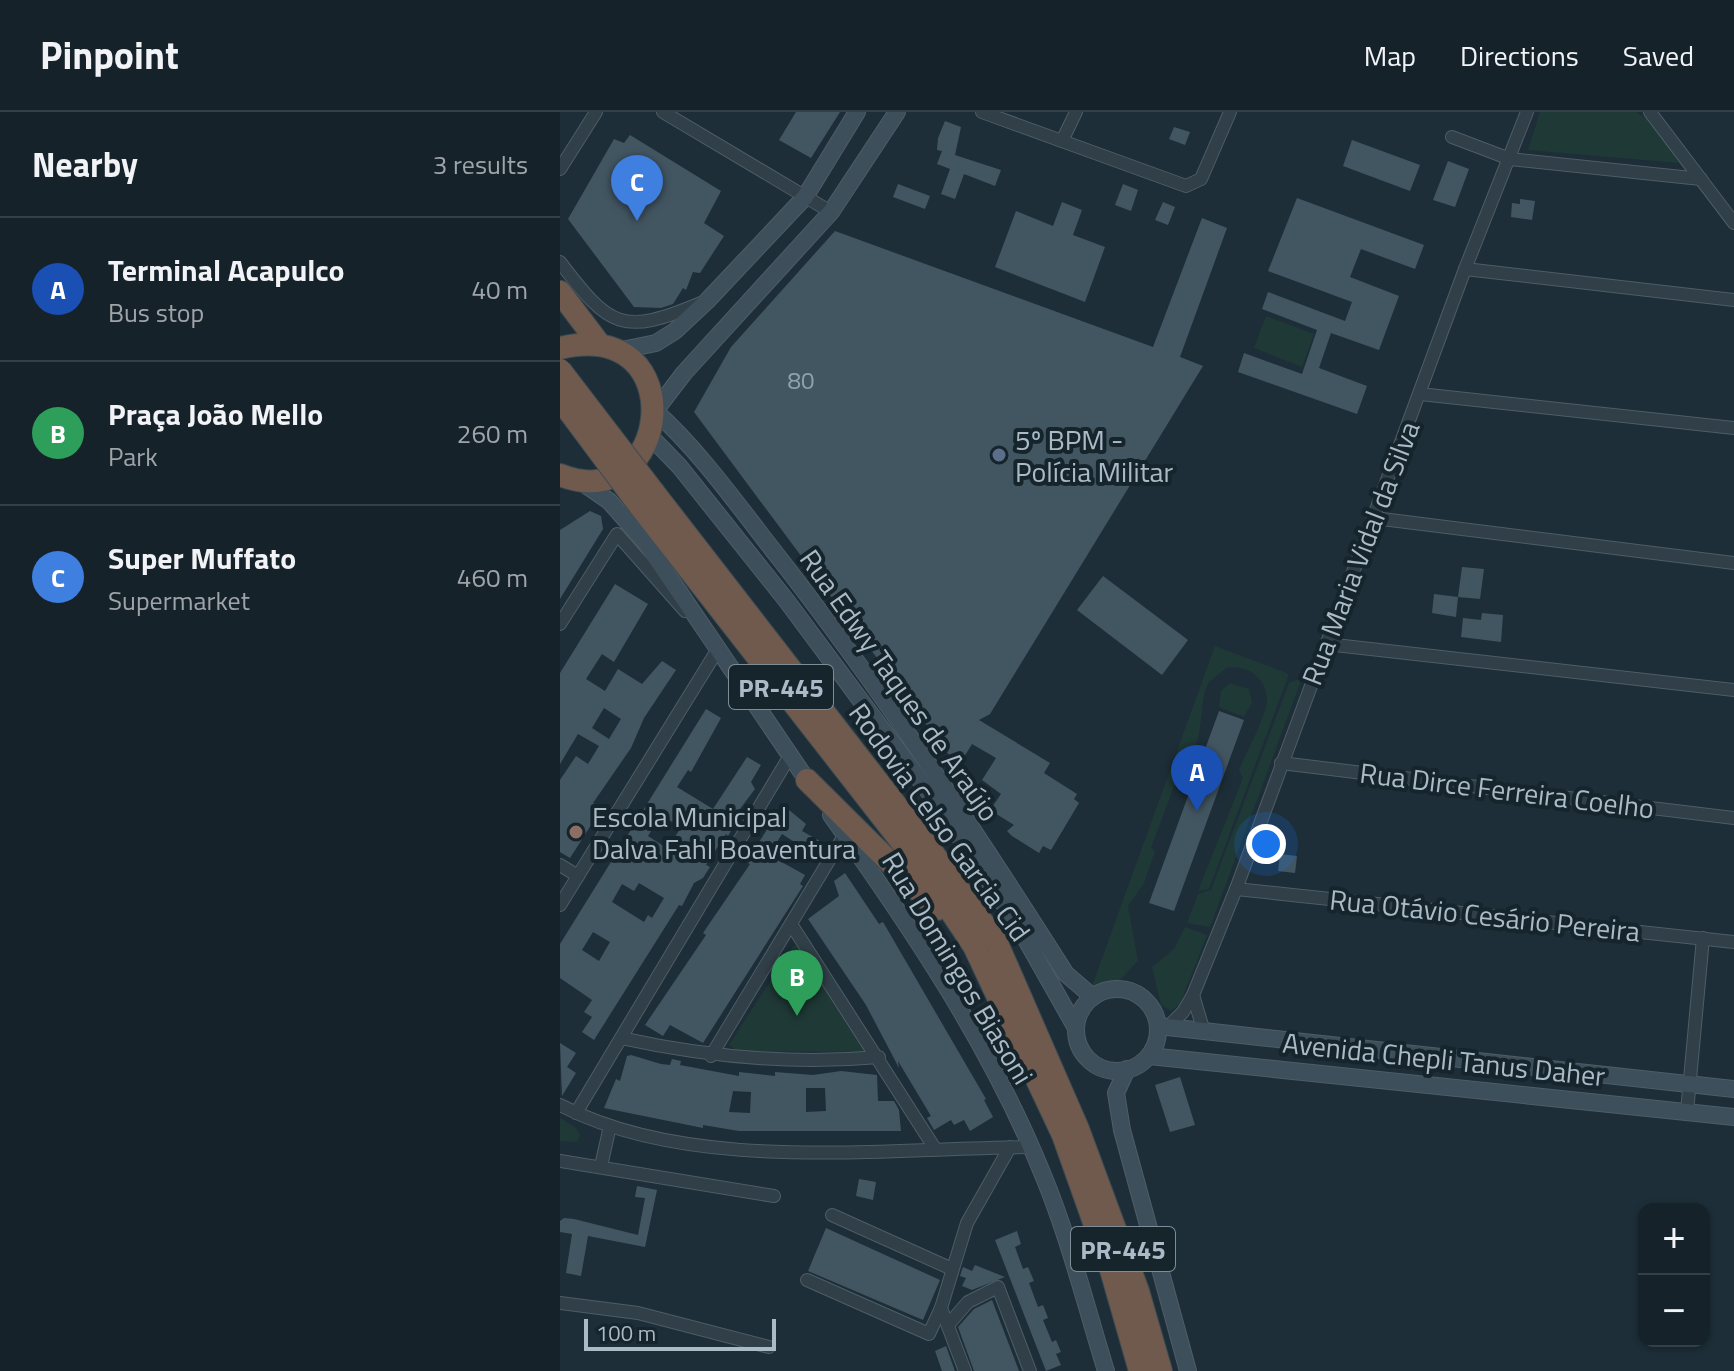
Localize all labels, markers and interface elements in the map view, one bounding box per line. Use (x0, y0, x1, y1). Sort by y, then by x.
text: Pinpoint (40, 26, 179, 84)
text: Map (1364, 34, 1416, 77)
text: Directions (1460, 34, 1579, 77)
text: Saved (1623, 34, 1694, 77)
text: Nearby (32, 138, 138, 190)
text: 3 results (433, 145, 528, 184)
pin: C (611, 155, 663, 221)
text: Terminal Acapulco (108, 247, 345, 293)
text: A (50, 270, 66, 309)
text: 40 m (471, 270, 528, 309)
text: Bus stop (108, 293, 204, 332)
house number: 80 (788, 362, 814, 398)
text: Praça João Mello (108, 391, 323, 437)
text: B (50, 414, 66, 453)
text: 260 m (457, 414, 528, 453)
street label: Rua Maria Vidal da Silva (1290, 415, 1430, 691)
place label: 5º BPM - Polícia Militar (1015, 418, 1174, 493)
text: Park (108, 437, 158, 476)
marker: 5º BPM - Polícia Militar (990, 446, 1008, 464)
text: Super Muffato (108, 535, 296, 581)
street label: Rua Edwy Taques de Araújo (790, 540, 1010, 830)
text: C (51, 558, 65, 597)
text: 460 m (457, 558, 528, 597)
text: Supermarket (108, 581, 250, 620)
road number: PR-445 (729, 665, 833, 709)
street label: Rodovia Celso Garcia Cid (839, 694, 1041, 950)
pin: A (1171, 745, 1223, 811)
street label: Rua Dirce Ferreira Coelho (1358, 751, 1656, 829)
place label: Escola Municipal Dalva Fahl Boaventura (592, 795, 856, 870)
marker: Escola Municipal Dalva Fahl Boaventura (567, 823, 585, 841)
your location (1246, 824, 1286, 864)
street label: Rua Domingos Biasoni (871, 844, 1045, 1092)
street label: Rua Otávio Cesário Pereira (1328, 877, 1642, 953)
pin: B (771, 950, 823, 1016)
street label: Avenida Chepli Tanus Daher (1281, 1021, 1608, 1097)
map controls (1638, 1203, 1710, 1347)
button: + (1638, 1203, 1710, 1275)
road number: PR-445 (1071, 1227, 1175, 1271)
button: − (1638, 1275, 1710, 1347)
scale bar (584, 1315, 776, 1351)
text: 100 m (596, 1316, 656, 1350)

